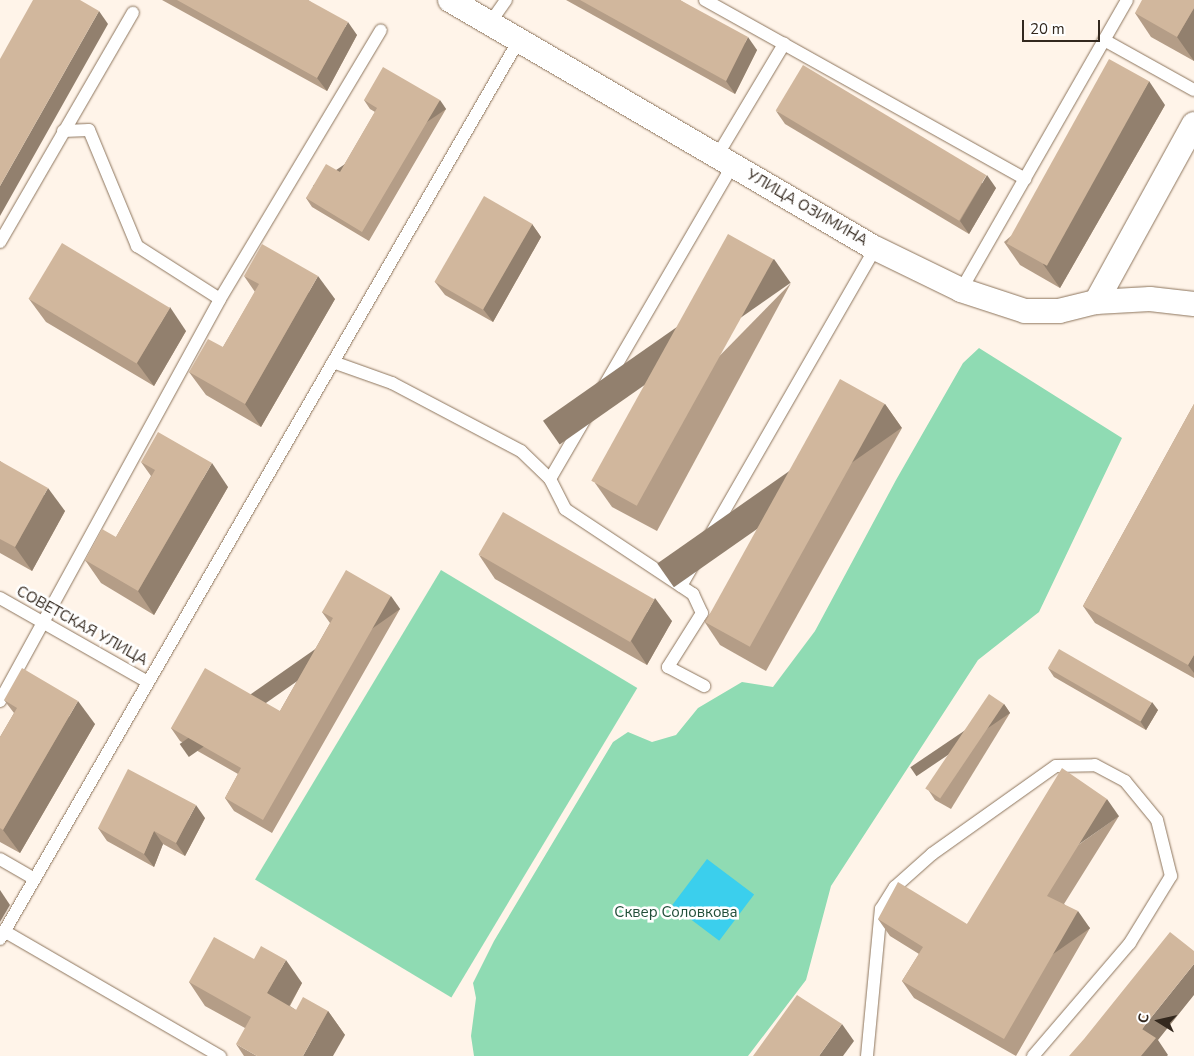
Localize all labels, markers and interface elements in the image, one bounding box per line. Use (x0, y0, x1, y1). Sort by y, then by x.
scale bar (1024, 10, 1102, 42)
text: 20 m (1030, 19, 1065, 39)
street label: УЛИЦА ОЗИМИНА (743, 166, 871, 250)
street label: СОВЕТСКАЯ УЛИЦА (13, 582, 151, 670)
park label: Сквер Соловкова (614, 904, 738, 922)
north arrow (1134, 996, 1184, 1046)
text: С (1134, 1012, 1154, 1025)

